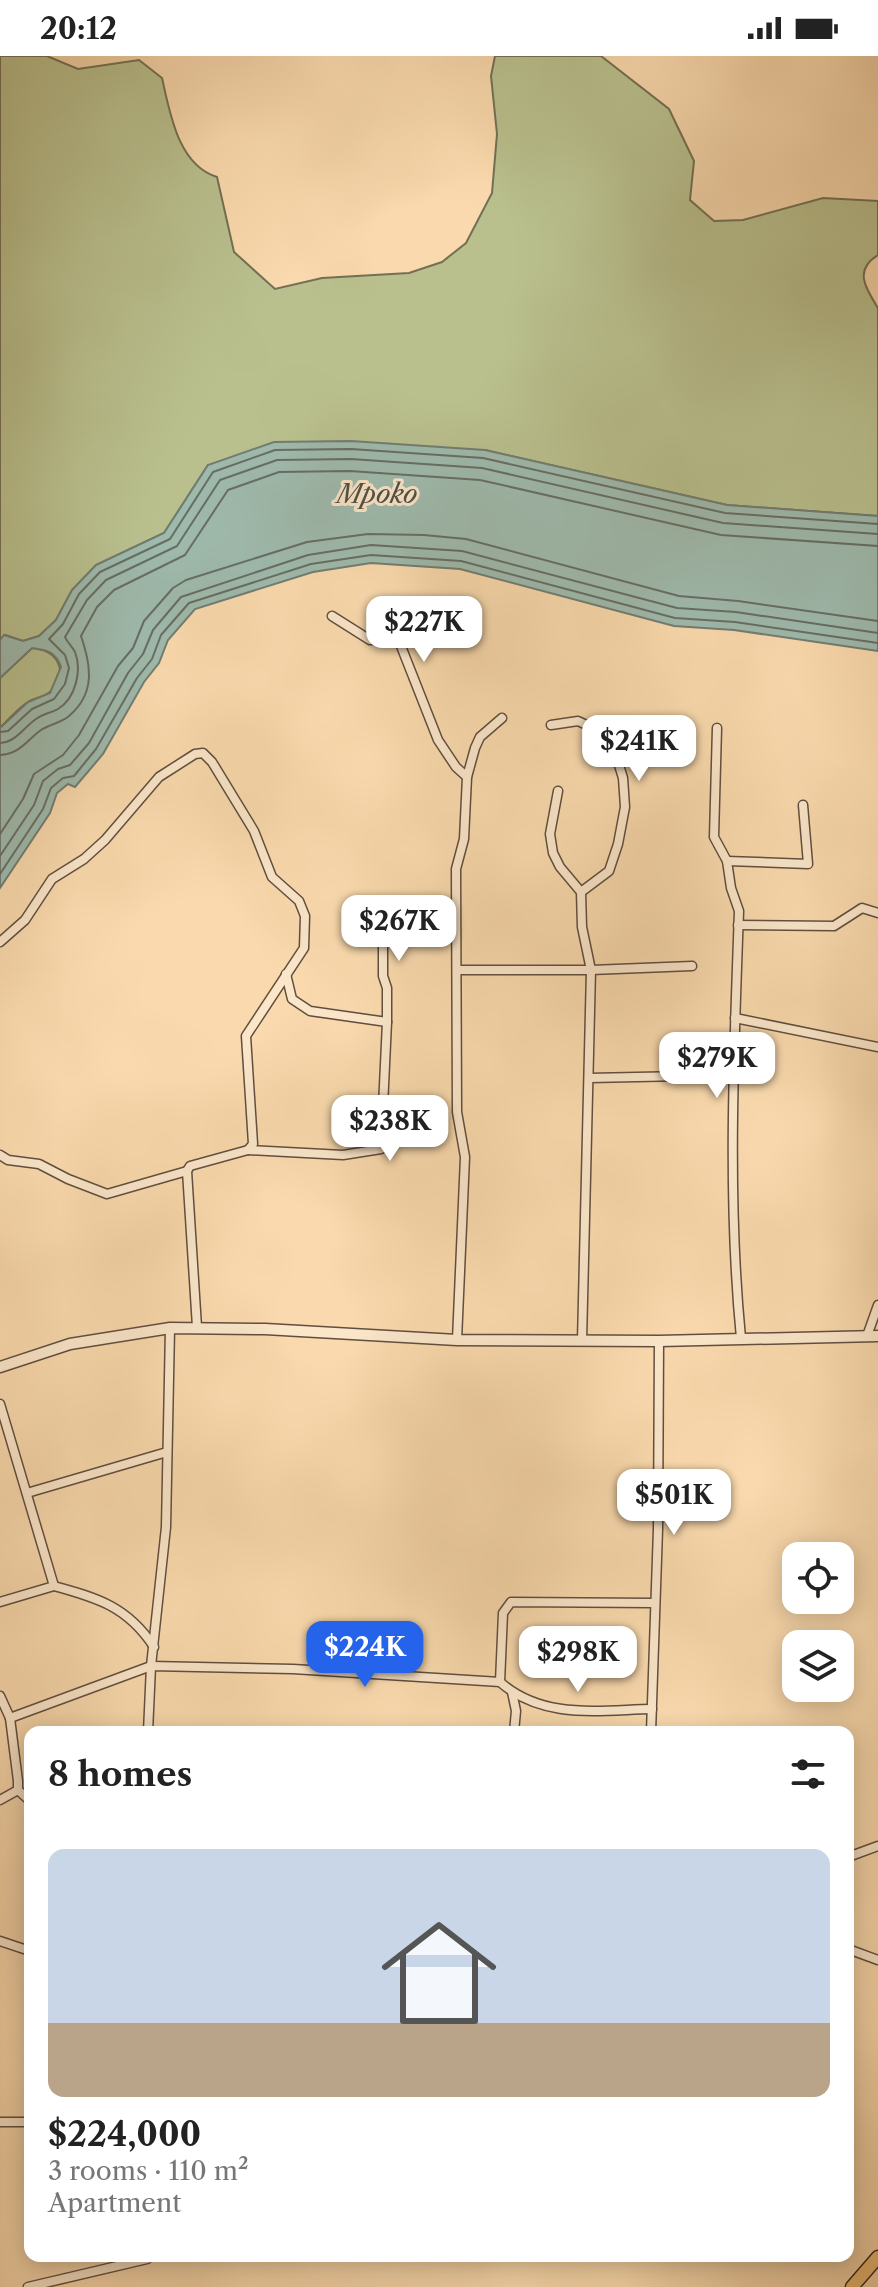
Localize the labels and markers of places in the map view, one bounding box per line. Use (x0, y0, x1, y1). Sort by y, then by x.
pin: $227K (368, 596, 480, 664)
pin: $241K (583, 715, 695, 783)
pin: $267K (343, 895, 455, 963)
pin: $279K (661, 1032, 773, 1100)
pin: $238K (334, 1095, 446, 1163)
pin: $501K (618, 1469, 730, 1537)
pin: $224K (309, 1621, 421, 1689)
pin: $298K (522, 1626, 634, 1694)

